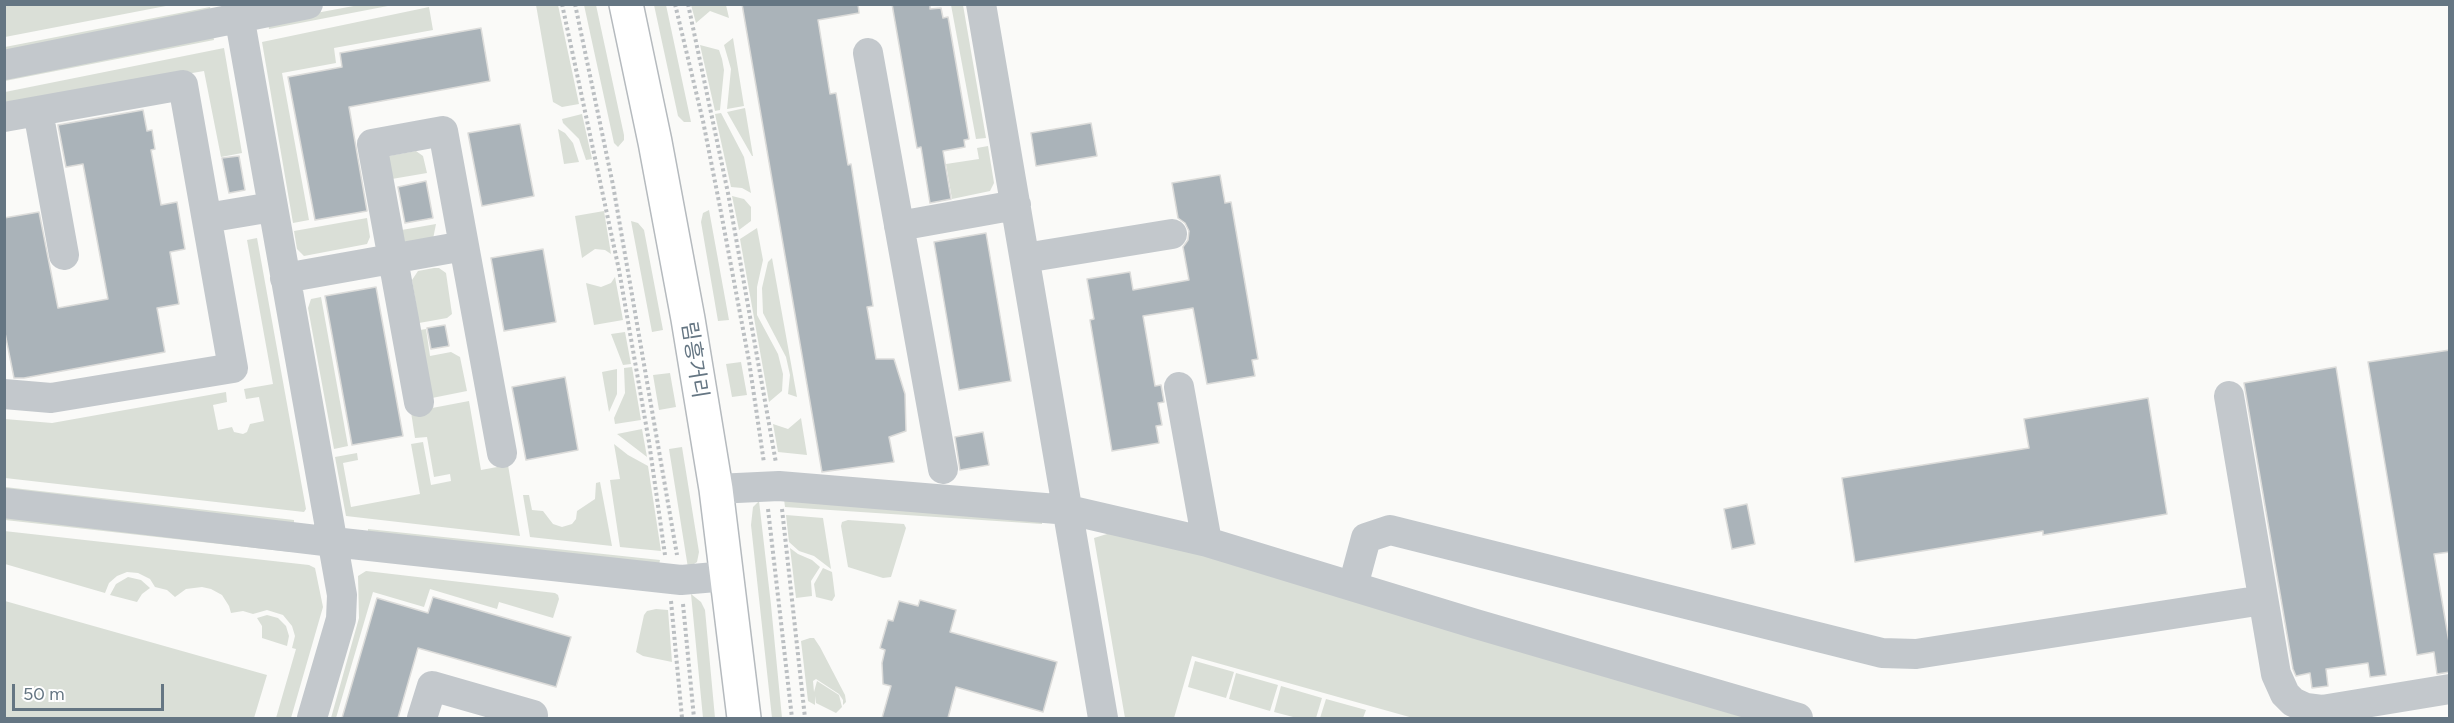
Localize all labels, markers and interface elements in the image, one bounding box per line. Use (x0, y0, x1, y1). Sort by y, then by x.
street label: 림흥거리 (676, 320, 712, 400)
scale bar (15, 672, 166, 710)
text: 50 m (23, 683, 65, 705)

